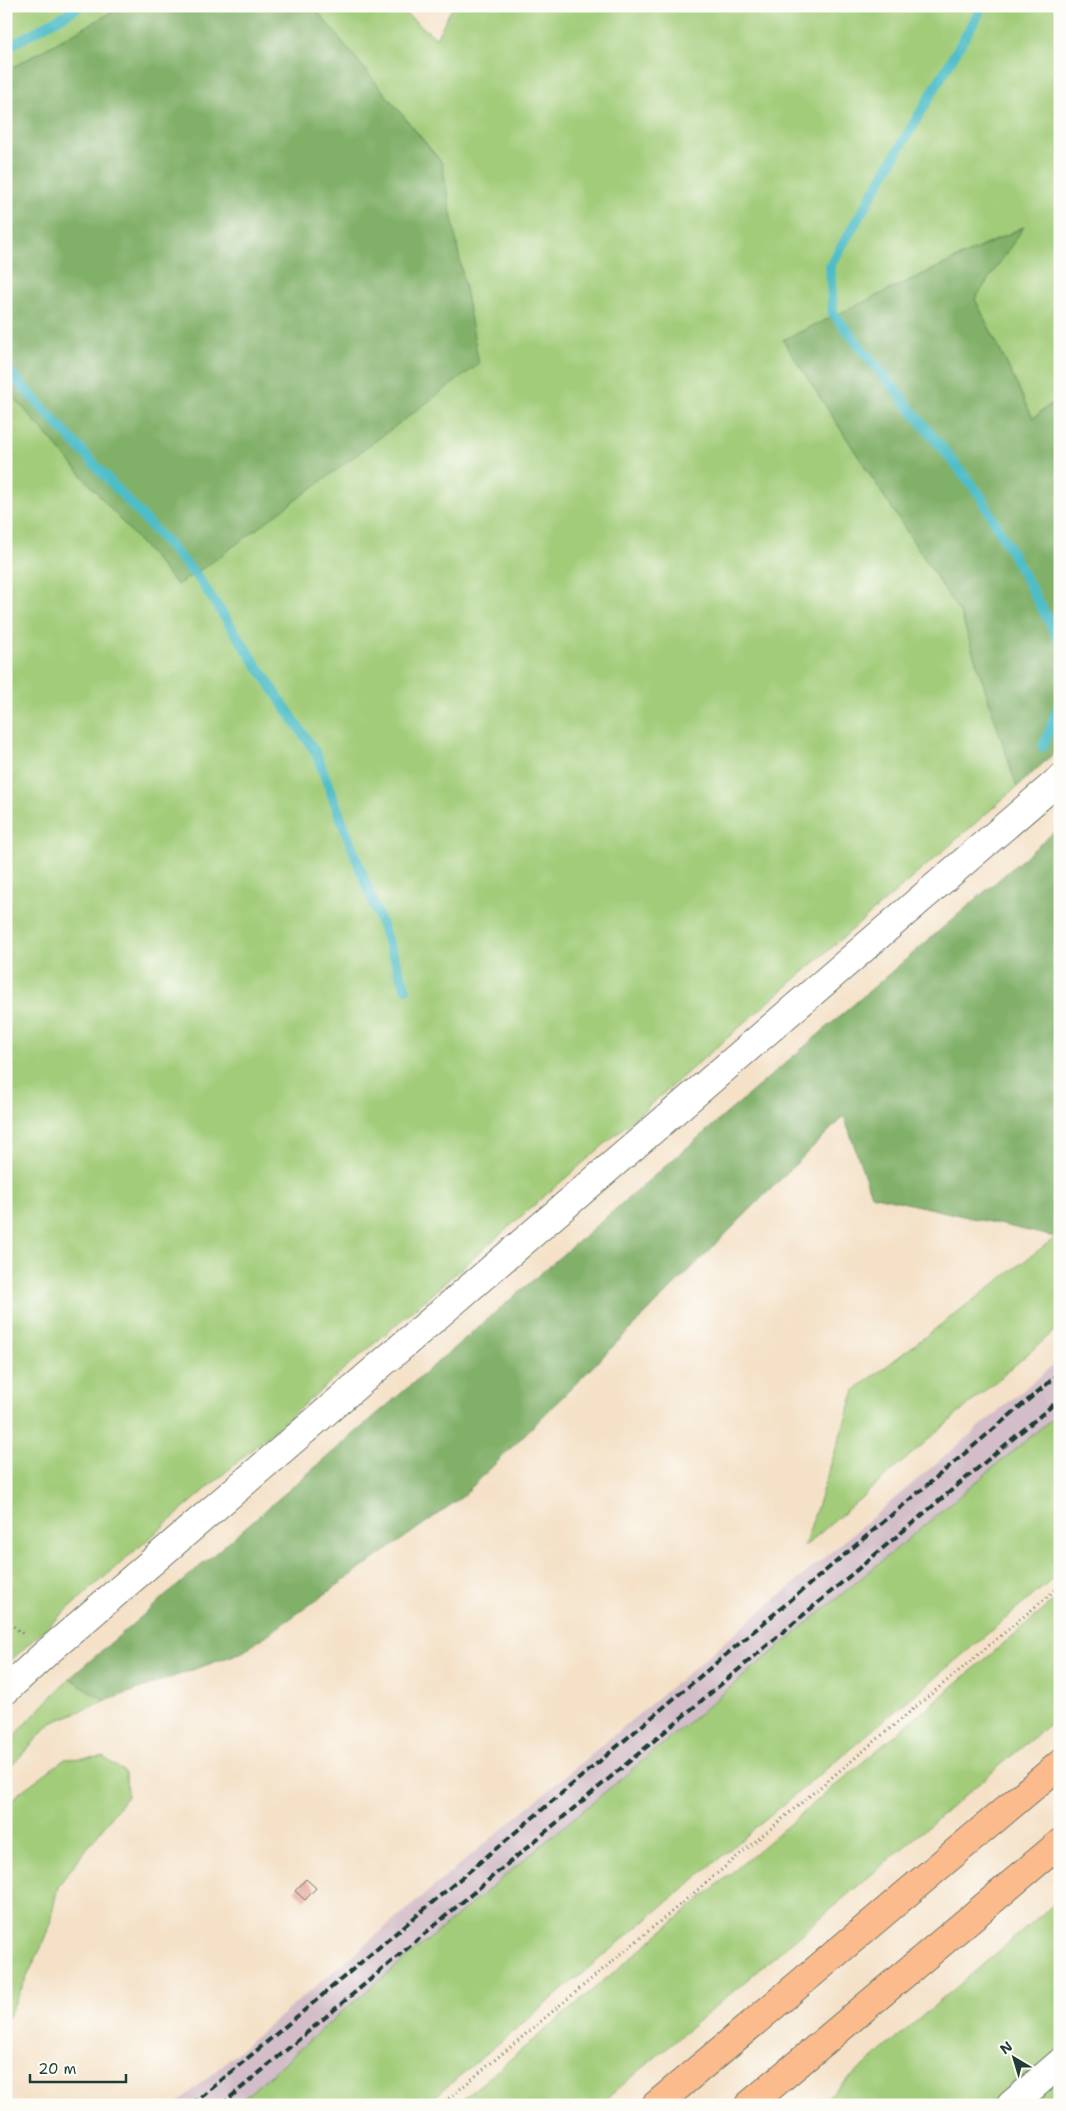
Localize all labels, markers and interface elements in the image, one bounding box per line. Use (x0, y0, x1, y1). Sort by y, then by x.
north arrow (988, 2034, 1038, 2084)
text: N (996, 2037, 1016, 2058)
scale bar (30, 2051, 126, 2083)
text: 20 m (38, 2059, 77, 2079)

